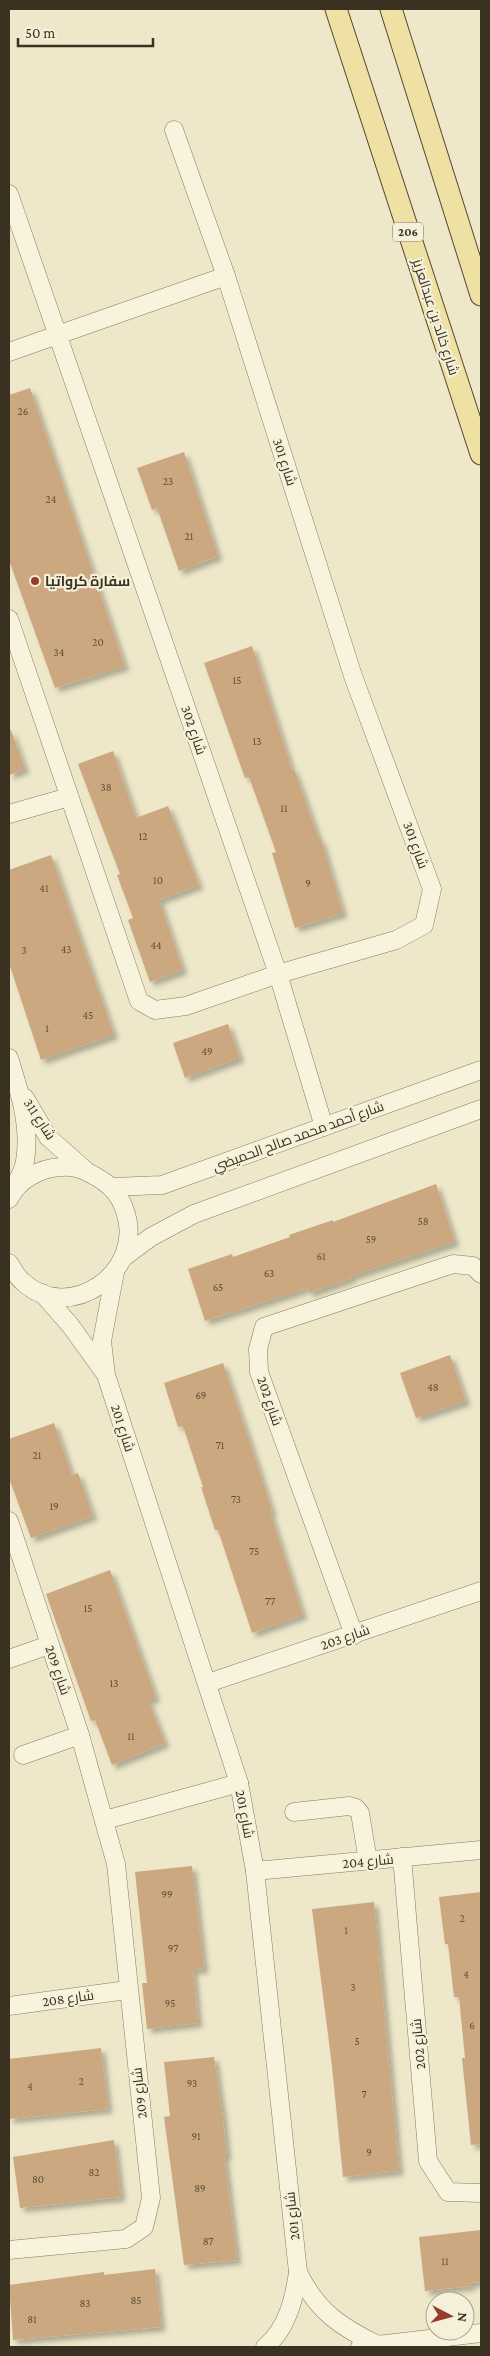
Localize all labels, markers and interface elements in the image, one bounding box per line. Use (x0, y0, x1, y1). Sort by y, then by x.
scale bar (18, 15, 152, 47)
text: 50 m (25, 25, 55, 41)
road number: 206 (393, 222, 423, 242)
street label: شارع خالد بن عبدالعزيز (408, 256, 462, 378)
house number: 26 (18, 405, 28, 417)
street label: شارع 301 (269, 436, 300, 488)
house number: 23 (163, 475, 173, 487)
house number: 24 (46, 493, 57, 505)
house number: 21 (185, 530, 194, 542)
place label: سفارة كرواتيا (45, 573, 130, 590)
marker: سفارة كرواتيا (29, 575, 41, 587)
house number: 20 (92, 636, 104, 648)
house number: 34 (54, 646, 65, 658)
house number: 15 (233, 674, 241, 686)
street label: شارع 302 (177, 703, 210, 757)
house number: 13 (253, 735, 261, 747)
house number: 38 (100, 781, 112, 793)
house number: 11 (280, 802, 288, 814)
street label: شارع 301 (399, 819, 432, 871)
house number: 12 (139, 830, 147, 842)
house number: 10 (153, 874, 163, 886)
house number: 9 (305, 877, 311, 889)
house number: 41 (39, 882, 49, 894)
house number: 44 (150, 939, 162, 951)
house number: 43 (61, 943, 71, 955)
house number: 3 (21, 944, 27, 956)
house number: 45 (83, 1009, 93, 1021)
house number: 1 (45, 1022, 49, 1034)
house number: 49 (201, 1045, 213, 1057)
street label: شارع 311 (20, 1095, 59, 1143)
street label: شارع أحمد محمد صالح الحميضي (210, 1097, 387, 1177)
house number: 58 (417, 1215, 429, 1227)
house number: 59 (366, 1233, 376, 1245)
house number: 61 (316, 1250, 326, 1262)
house number: 63 (264, 1267, 274, 1279)
house number: 65 (213, 1281, 223, 1293)
street label: شارع 202 (253, 1374, 286, 1428)
house number: 48 (427, 1381, 439, 1393)
house number: 69 (196, 1389, 206, 1401)
street label: شارع 201 (107, 1402, 138, 1454)
house number: 71 (216, 1439, 225, 1451)
house number: 21 (33, 1449, 42, 1461)
house number: 73 (231, 1493, 241, 1505)
house number: 19 (49, 1500, 59, 1512)
house number: 75 (249, 1545, 259, 1557)
house number: 77 (265, 1595, 275, 1607)
house number: 15 (84, 1602, 92, 1614)
street label: شارع 203 (318, 1621, 372, 1654)
street label: شارع 209 (41, 1643, 74, 1697)
house number: 13 (110, 1677, 118, 1689)
house number: 11 (127, 1730, 135, 1742)
street label: شارع 201 (231, 1788, 258, 1840)
street label: شارع 204 (342, 1851, 394, 1872)
house number: 99 (161, 1888, 173, 1900)
house number: 2 (459, 1912, 465, 1924)
house number: 1 (344, 1924, 348, 1936)
house number: 97 (168, 1942, 178, 1954)
house number: 4 (463, 1968, 469, 1980)
house number: 3 (350, 1981, 356, 1993)
street label: شارع 208 (41, 1986, 95, 2011)
house number: 95 (165, 1997, 175, 2009)
street label: شارع 202 (408, 2018, 429, 2070)
house number: 6 (469, 2019, 475, 2031)
house number: 5 (354, 2035, 360, 2047)
street label: شارع 209 (128, 2066, 151, 2119)
house number: 2 (78, 2075, 84, 2087)
house number: 93 (187, 2077, 197, 2089)
house number: 4 (27, 2080, 33, 2092)
house number: 7 (361, 2088, 367, 2100)
house number: 91 (191, 2130, 201, 2142)
house number: 9 (366, 2146, 372, 2158)
house number: 82 (88, 2166, 100, 2178)
house number: 80 (32, 2173, 44, 2185)
house number: 89 (194, 2182, 206, 2194)
street label: شارع 201 (281, 2191, 304, 2241)
house number: 87 (203, 2235, 213, 2247)
house number: 11 (441, 2255, 449, 2267)
north arrow (425, 2291, 475, 2341)
house number: 85 (131, 2294, 141, 2306)
house number: 83 (80, 2297, 90, 2309)
text: N (454, 2312, 471, 2323)
house number: 81 (27, 2313, 37, 2325)

